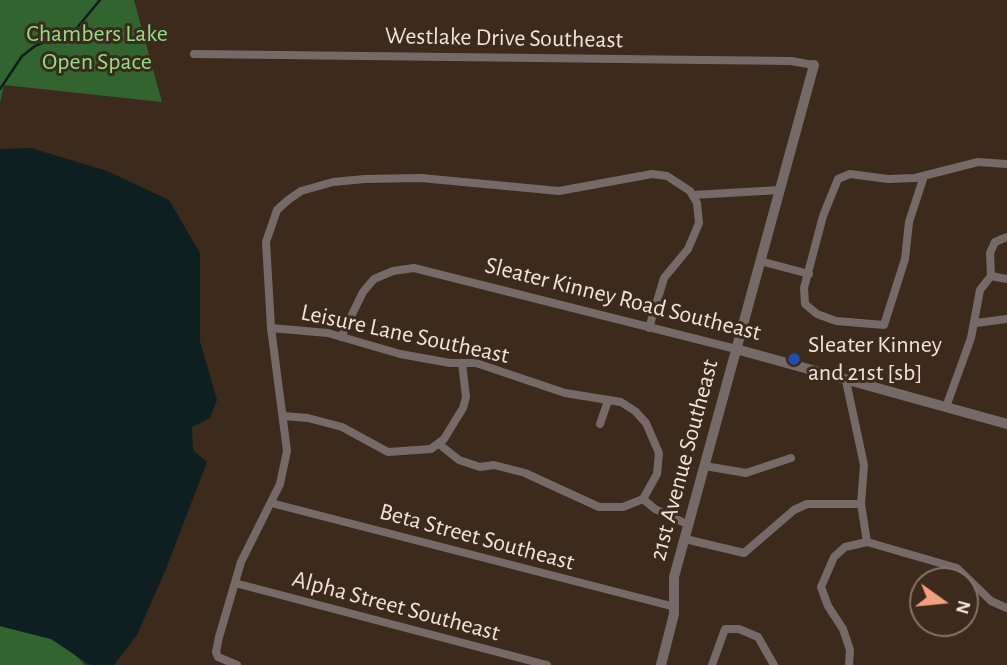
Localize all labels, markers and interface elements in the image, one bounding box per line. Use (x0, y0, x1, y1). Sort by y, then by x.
park label: Chambers Lake Open Space (26, 20, 168, 76)
street label: Westlake Drive Southeast (385, 22, 623, 54)
street label: Sleater Kinney Road Southeast (482, 251, 764, 347)
street label: Leisure Lane Southeast (298, 298, 512, 370)
place label: Sleater Kinney and 21st [sb] (808, 331, 942, 387)
marker: Sleater Kinney and 21st [sb] (786, 351, 802, 367)
street label: 21st Avenue Southeast (643, 356, 725, 564)
street label: Beta Street Southeast (376, 497, 578, 577)
street label: Alpha Street Southeast (289, 564, 503, 648)
north arrow (909, 567, 979, 637)
text: N (952, 598, 974, 616)

